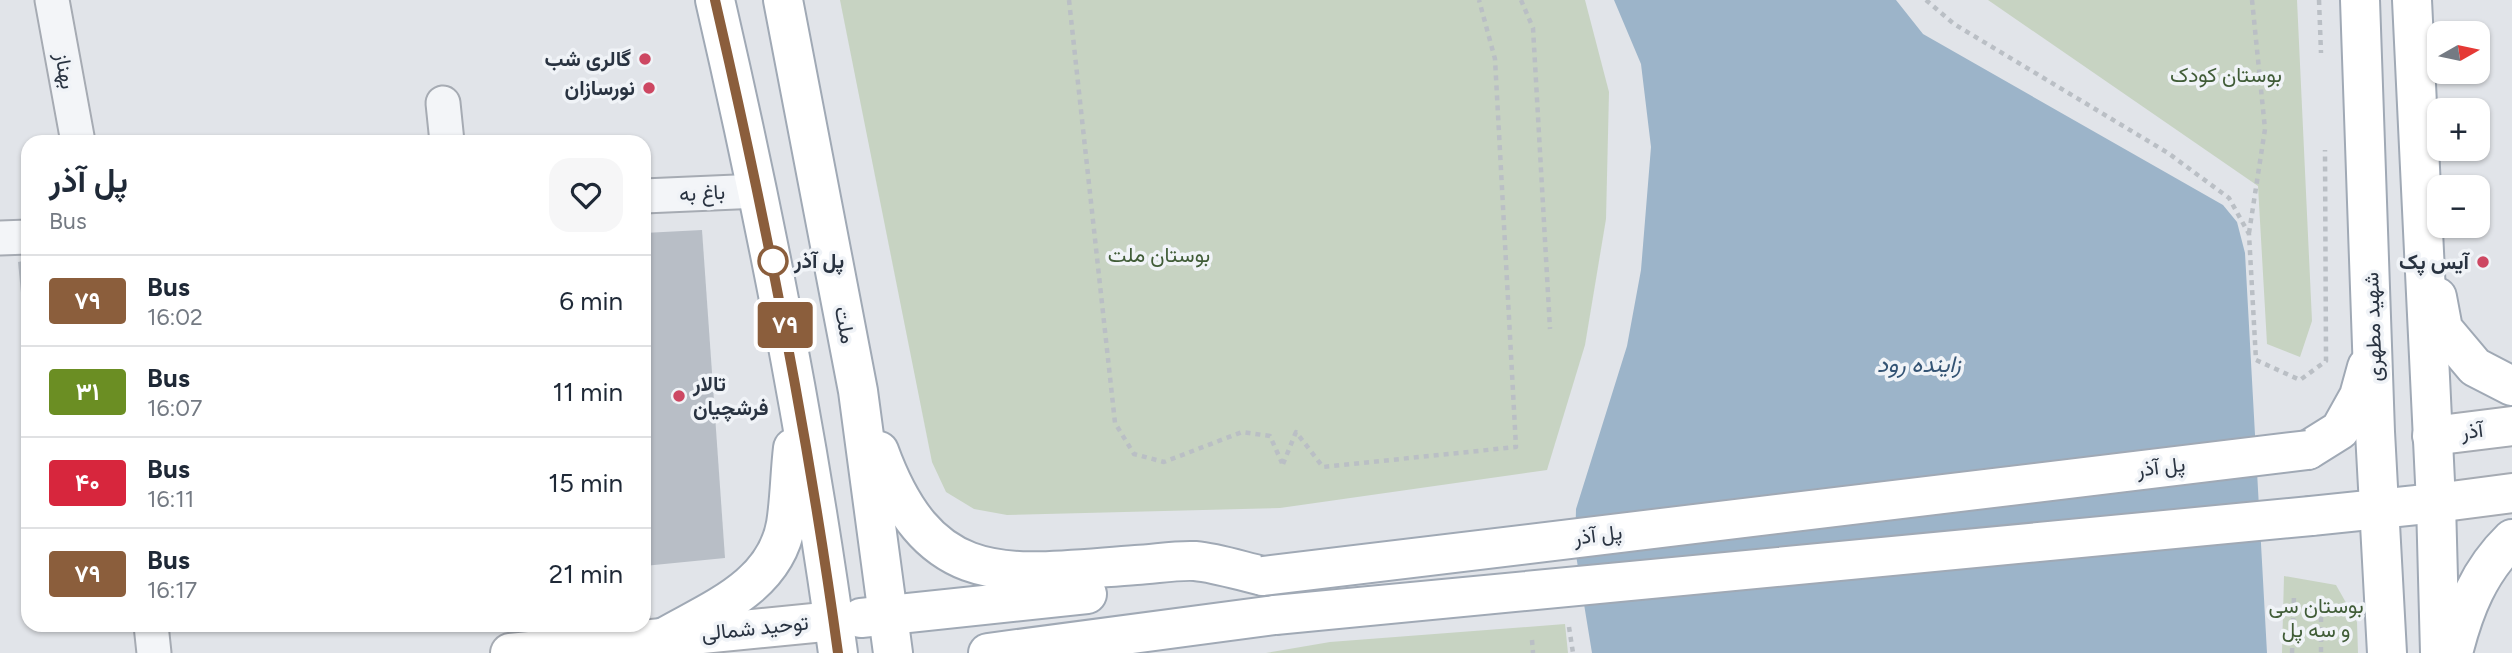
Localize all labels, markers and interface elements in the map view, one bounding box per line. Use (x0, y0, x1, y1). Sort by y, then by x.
north arrow (2427, 21, 2490, 84)
map controls (2427, 21, 2490, 238)
place label: گالری شب (544, 46, 631, 72)
street label: بهناز (49, 50, 81, 91)
marker: گالری شب (637, 51, 653, 67)
park label: بوستان کودک (2170, 62, 2282, 88)
place label: نورسازان (565, 75, 635, 101)
marker: نورسازان (641, 80, 657, 96)
button: + (2427, 98, 2490, 161)
button: heart (549, 158, 623, 232)
text: پل آذر (49, 161, 128, 200)
button: − (2427, 175, 2490, 238)
street label: باغ به (678, 179, 726, 208)
text: Bus (49, 207, 87, 235)
park label: بوستان ملت (1108, 242, 1210, 268)
marker: پل آذر (758, 246, 788, 276)
place label: پل آذر (793, 248, 844, 275)
place label: آیس پک (2399, 249, 2471, 276)
marker: آیس پک (2475, 254, 2491, 270)
text: Bus (147, 271, 190, 303)
street label: شهید مطهری (2358, 272, 2388, 382)
text: 6 min (559, 285, 623, 317)
text: ۷۹ (74, 286, 101, 315)
line badge: ۷۹ (754, 302, 816, 348)
text: 16:02 (147, 303, 203, 331)
street label: ملت (830, 304, 861, 346)
text: ۷۹ (772, 310, 798, 339)
water label: زاینده رود (1877, 350, 1962, 379)
text: Bus (147, 362, 190, 394)
place label: تالار فرشچیان (692, 371, 769, 422)
text: 11 min (552, 376, 623, 408)
text: ۳۱ (76, 377, 99, 406)
marker: تالار فرشچیان (671, 388, 687, 404)
text: 16:07 (147, 394, 202, 422)
street label: آذر (2458, 416, 2487, 445)
street label: پل آذر (2134, 451, 2187, 484)
text: Bus (147, 453, 190, 485)
text: 15 min (548, 467, 623, 499)
text: ۴۰ (75, 468, 100, 497)
text: 16:11 (147, 485, 194, 513)
street label: پل آذر (1571, 519, 1624, 552)
text: Bus (147, 544, 190, 576)
text: 21 min (549, 558, 623, 590)
text: ۷۹ (74, 559, 101, 588)
text: 16:17 (147, 576, 197, 604)
park label: بوستان سی و سه پل (2268, 593, 2364, 644)
street label: توحید شمالی (700, 609, 810, 647)

